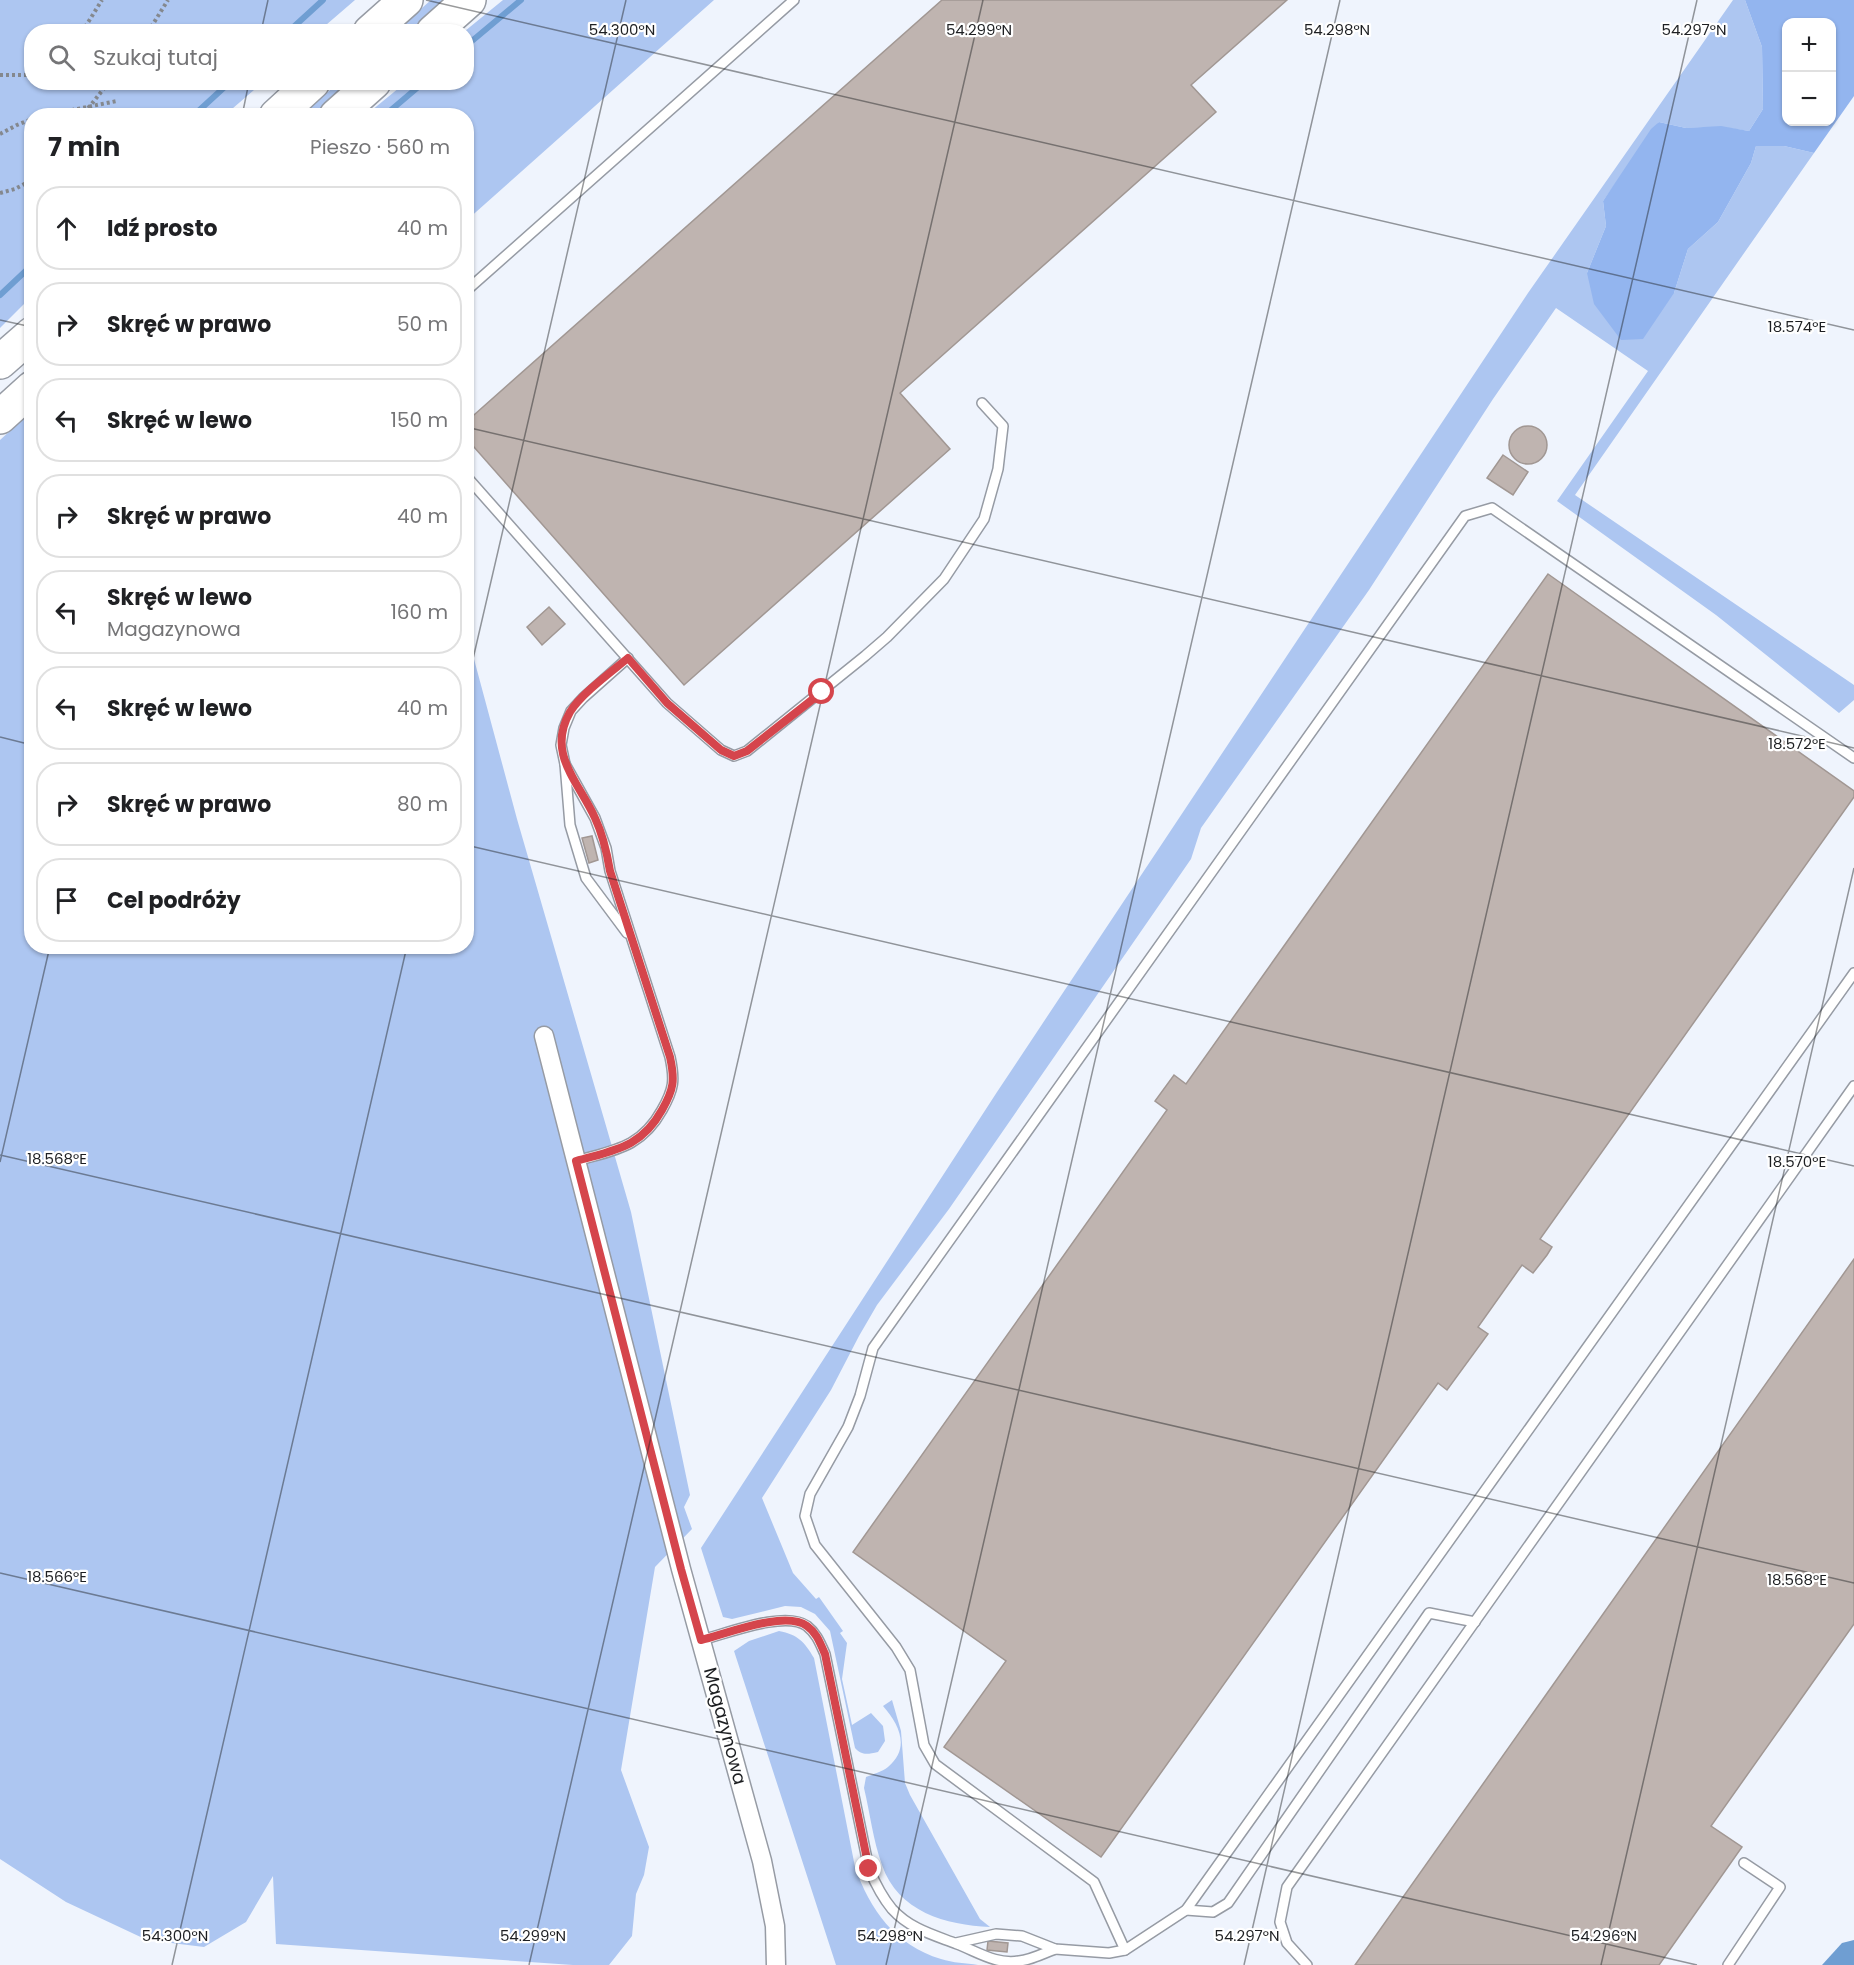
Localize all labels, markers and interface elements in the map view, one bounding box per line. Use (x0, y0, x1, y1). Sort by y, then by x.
map controls (1782, 18, 1836, 126)
button: + (1782, 18, 1836, 72)
text: 54.300°N (589, 19, 655, 40)
text: 54.299°N (946, 19, 1012, 40)
text: 54.298°N (1304, 19, 1370, 40)
text: 54.297°N (1662, 19, 1726, 40)
search box (24, 24, 474, 90)
icon: search (45, 41, 78, 74)
text: Szukaj tutaj (93, 42, 218, 73)
button: − (1782, 72, 1836, 126)
text: 7 min (48, 129, 120, 165)
text: Pieszo · 560 m (310, 133, 450, 161)
icon: ahead (50, 212, 83, 245)
text: Idź prosto (107, 213, 218, 244)
text: 40 m (397, 214, 448, 242)
icon: right (50, 308, 83, 341)
text: Skręć w prawo (107, 309, 271, 340)
text: 50 m (397, 310, 448, 338)
text: 18.574°E (1768, 316, 1826, 337)
icon: left (50, 404, 83, 437)
text: Skręć w lewo (107, 405, 252, 436)
text: 150 m (391, 406, 448, 434)
icon: right (50, 500, 83, 533)
text: Skręć w prawo (107, 501, 271, 532)
text: 40 m (397, 502, 448, 530)
text: Skręć w lewo (107, 582, 252, 613)
icon: left (50, 596, 83, 629)
text: 160 m (390, 598, 448, 626)
text: Magazynowa (107, 615, 241, 643)
route start (808, 678, 834, 704)
icon: left (50, 692, 83, 725)
text: Skręć w lewo (107, 693, 252, 724)
text: 40 m (397, 694, 448, 722)
text: 18.572°E (1768, 733, 1826, 754)
icon: right (50, 788, 83, 821)
text: Skręć w prawo (107, 789, 271, 820)
text: 80 m (397, 790, 448, 818)
icon: arrive (50, 884, 83, 917)
text: Cel podróży (107, 885, 241, 916)
text: 18.568°E (27, 1148, 87, 1169)
text: 18.570°E (1768, 1151, 1826, 1172)
text: 18.566°E (27, 1566, 87, 1587)
text: 18.568°E (1767, 1569, 1827, 1590)
street label: Magazynowa (698, 1665, 753, 1787)
route end (855, 1855, 881, 1881)
text: 54.300°N (142, 1925, 208, 1946)
text: 54.299°N (500, 1925, 566, 1946)
text: 54.298°N (857, 1925, 923, 1946)
text: 54.297°N (1215, 1925, 1279, 1946)
text: 54.296°N (1571, 1925, 1637, 1946)

